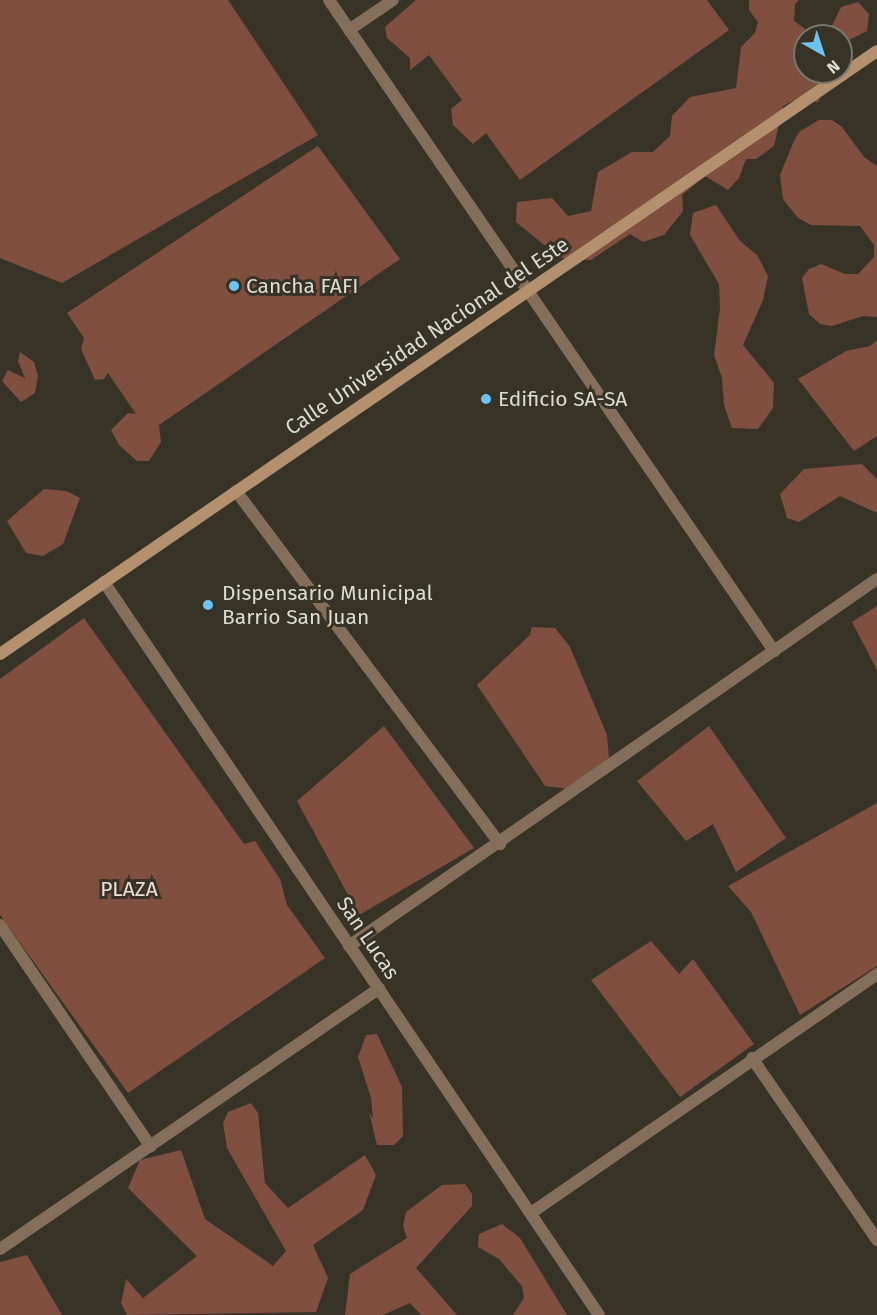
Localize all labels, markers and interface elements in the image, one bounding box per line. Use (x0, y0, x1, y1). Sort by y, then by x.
north arrow (793, 24, 853, 84)
text: N (823, 56, 843, 78)
street label: Calle Universidad Nacional del Este (281, 232, 573, 440)
place label: Cancha FAFI (246, 273, 358, 299)
marker: Cancha FAFI (227, 279, 241, 293)
place label: Edificio SA-SA (498, 386, 627, 412)
marker: Edificio SA-SA (479, 392, 493, 406)
place label: Dispensario Municipal Barrio San Juan (222, 580, 433, 630)
marker: Dispensario Municipal Barrio San Juan (199, 596, 217, 614)
park label: PLAZA (100, 876, 158, 902)
street label: San Lucas (331, 892, 405, 984)

